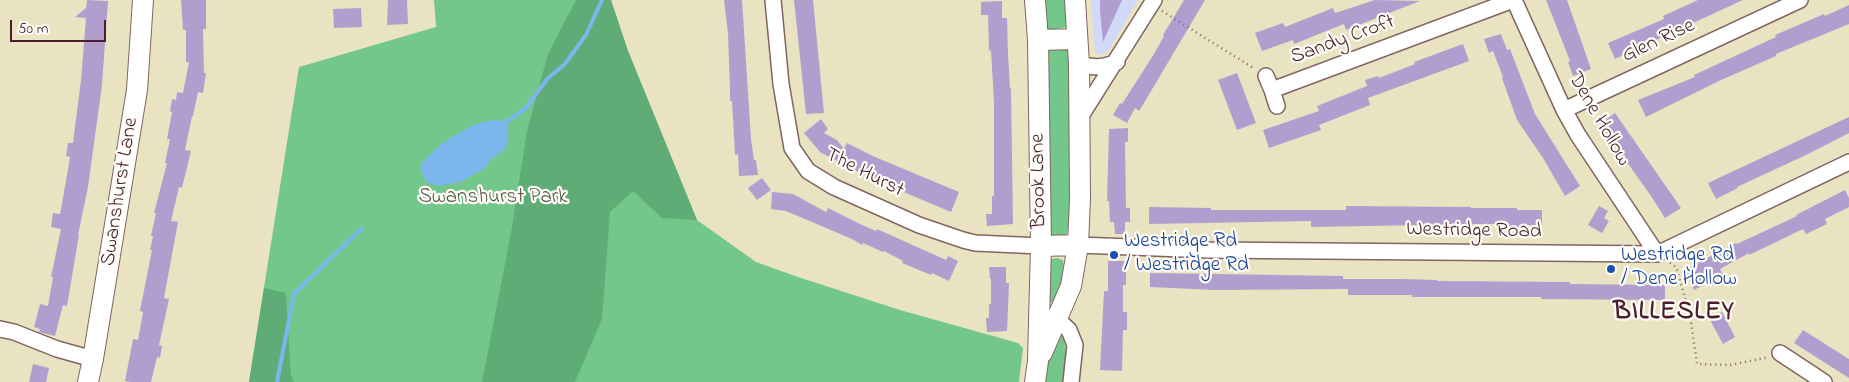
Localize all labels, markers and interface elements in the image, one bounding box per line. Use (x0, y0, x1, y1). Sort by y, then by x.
scale bar (12, 10, 109, 42)
street label: Sandy Croft (1288, 11, 1398, 71)
street label: Glen Rise (1619, 14, 1699, 70)
text: 50 m (18, 18, 48, 40)
street label: Dene Hollow (1561, 69, 1635, 171)
street label: Swanshurst Lane (97, 116, 145, 268)
street label: Brook Lane (1027, 133, 1053, 229)
street label: The Hurst (820, 143, 908, 205)
park label: Swanshurst Park (418, 186, 568, 212)
street label: Westridge Road (1406, 218, 1542, 246)
place label: Westridge Rd / Westridge Rd (1124, 230, 1249, 280)
place label: Westridge Rd / Dene Hollow (1621, 244, 1737, 294)
marker: Westridge Rd / Westridge Rd (1108, 249, 1120, 261)
marker: Westridge Rd / Dene Hollow (1605, 263, 1617, 275)
district label: BILLESLEY (1612, 298, 1736, 330)

